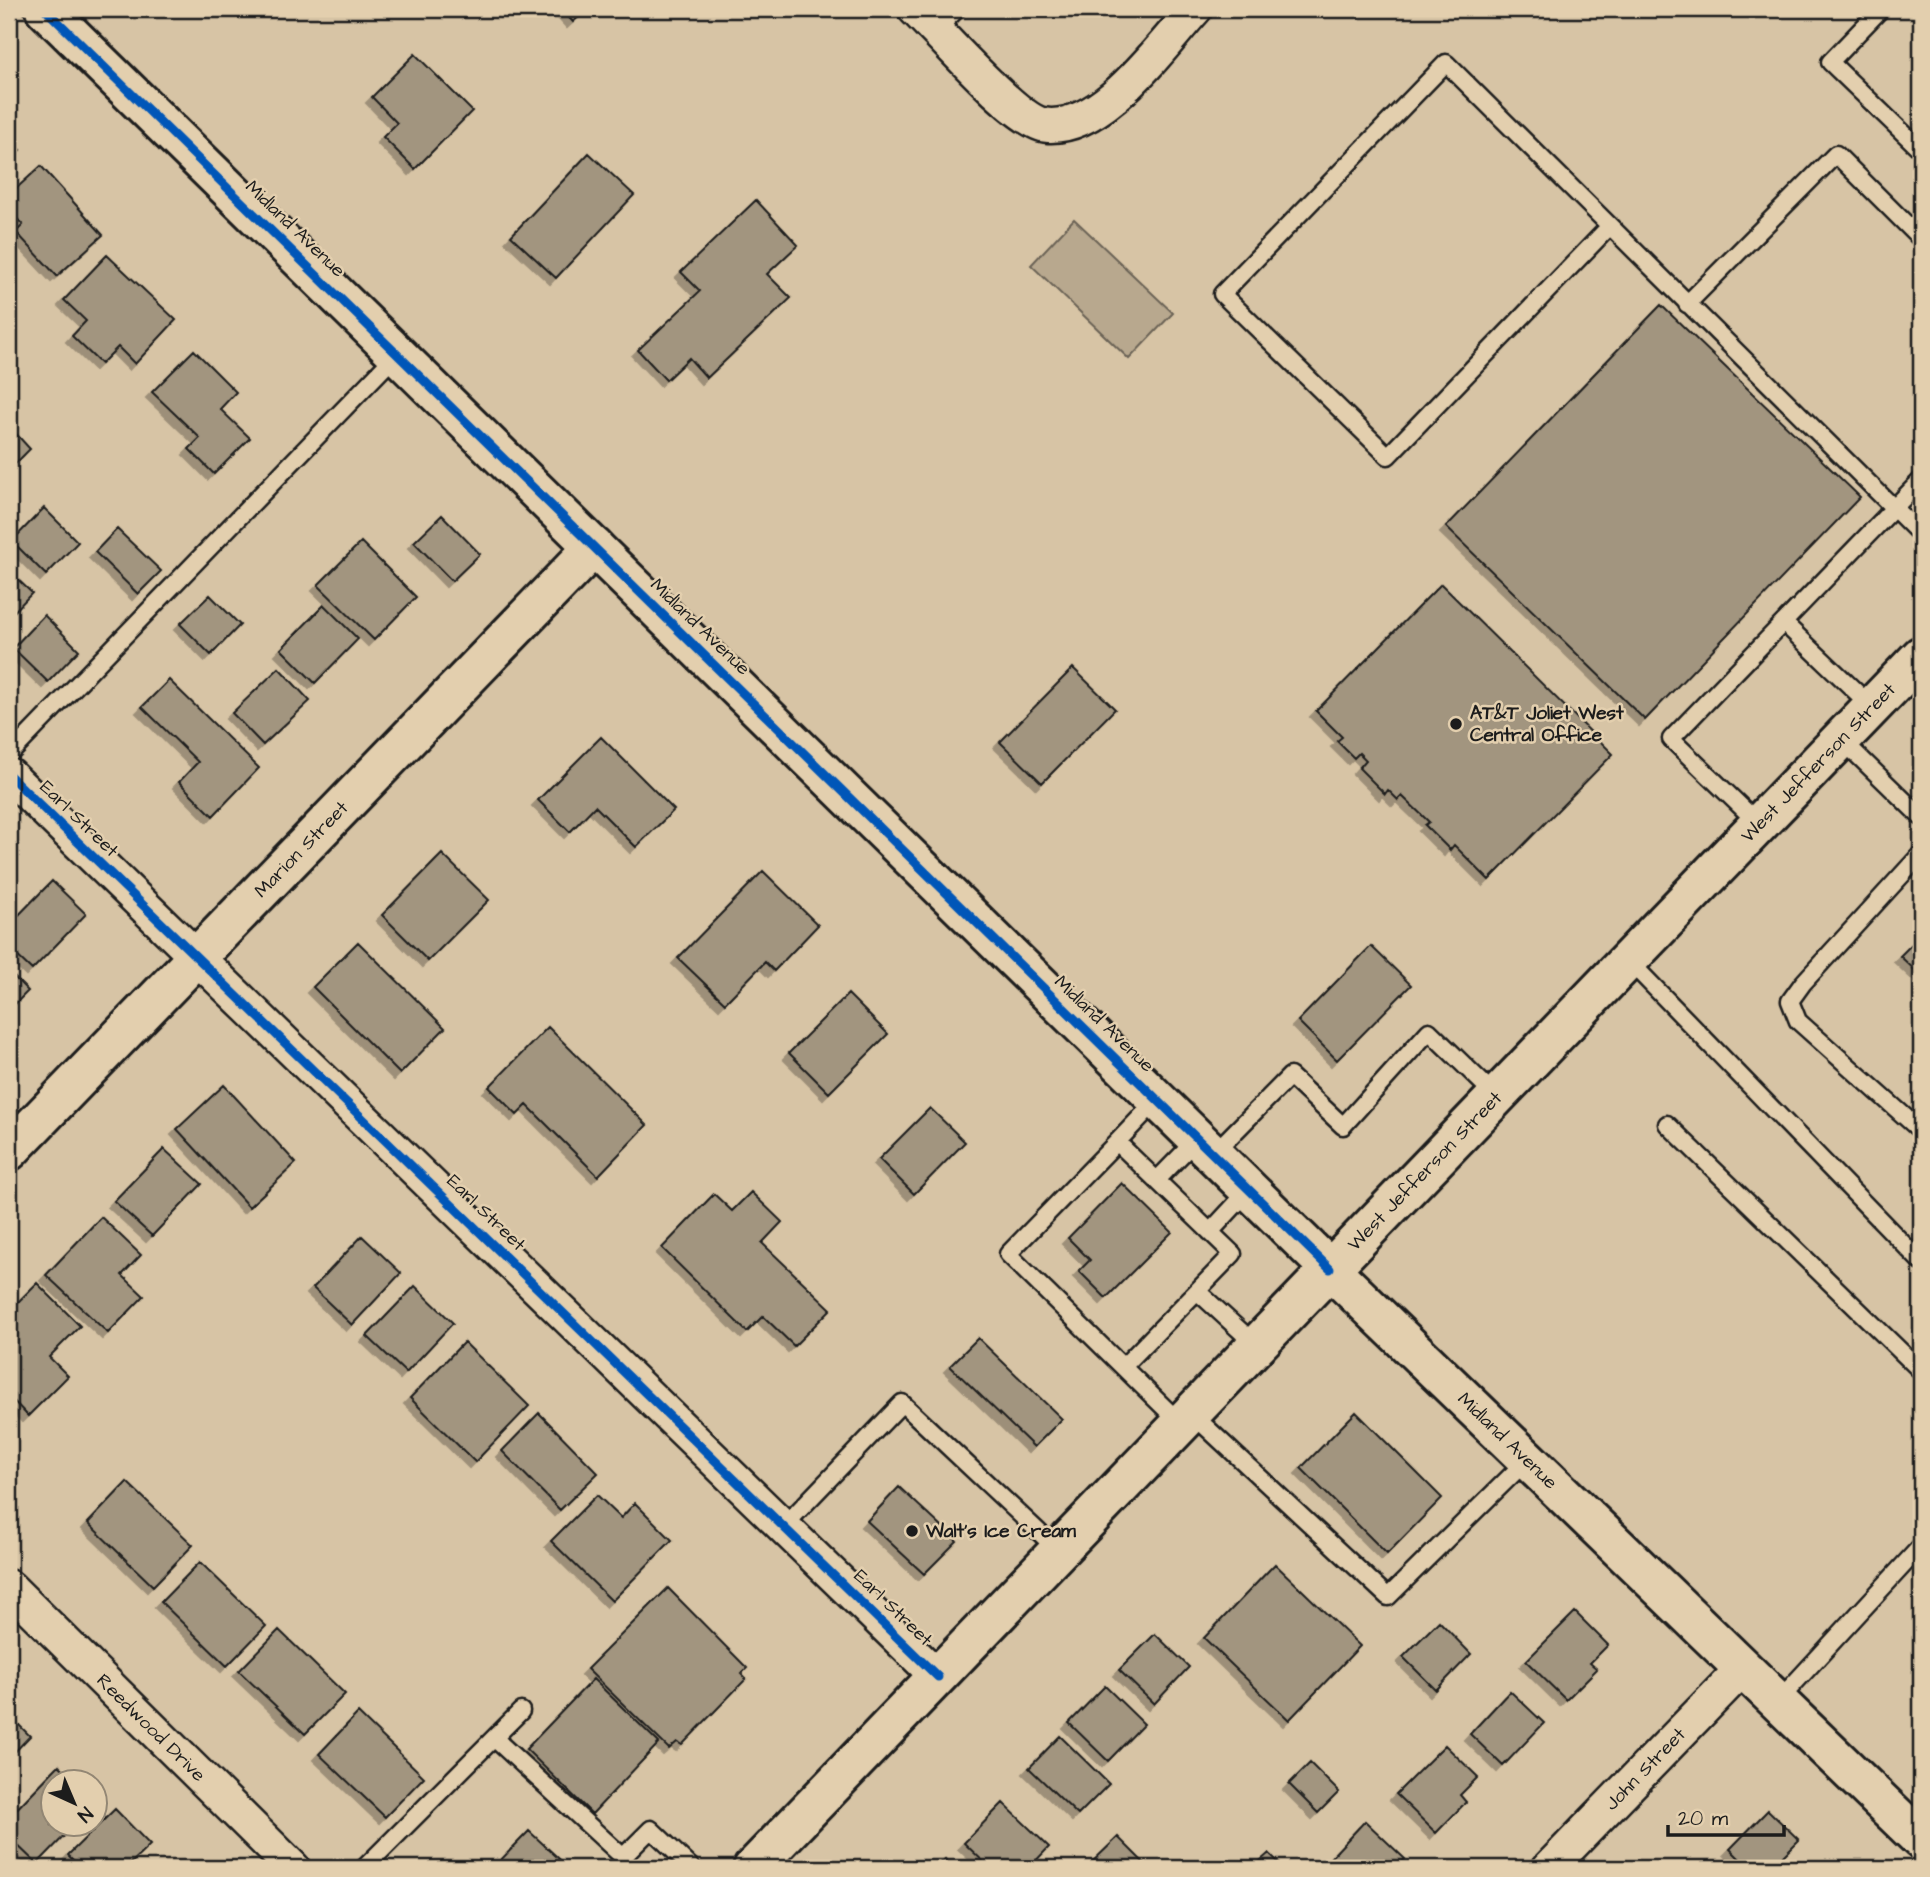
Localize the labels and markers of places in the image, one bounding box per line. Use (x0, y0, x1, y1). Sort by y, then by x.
place label: AT&T Joliet West Central Office (1470, 700, 1624, 749)
marker: AT&T Joliet West Central Office (1448, 716, 1464, 732)
place label: Walt's Ice Cream (925, 1518, 1077, 1545)
marker: Walt's Ice Cream (904, 1523, 920, 1539)

